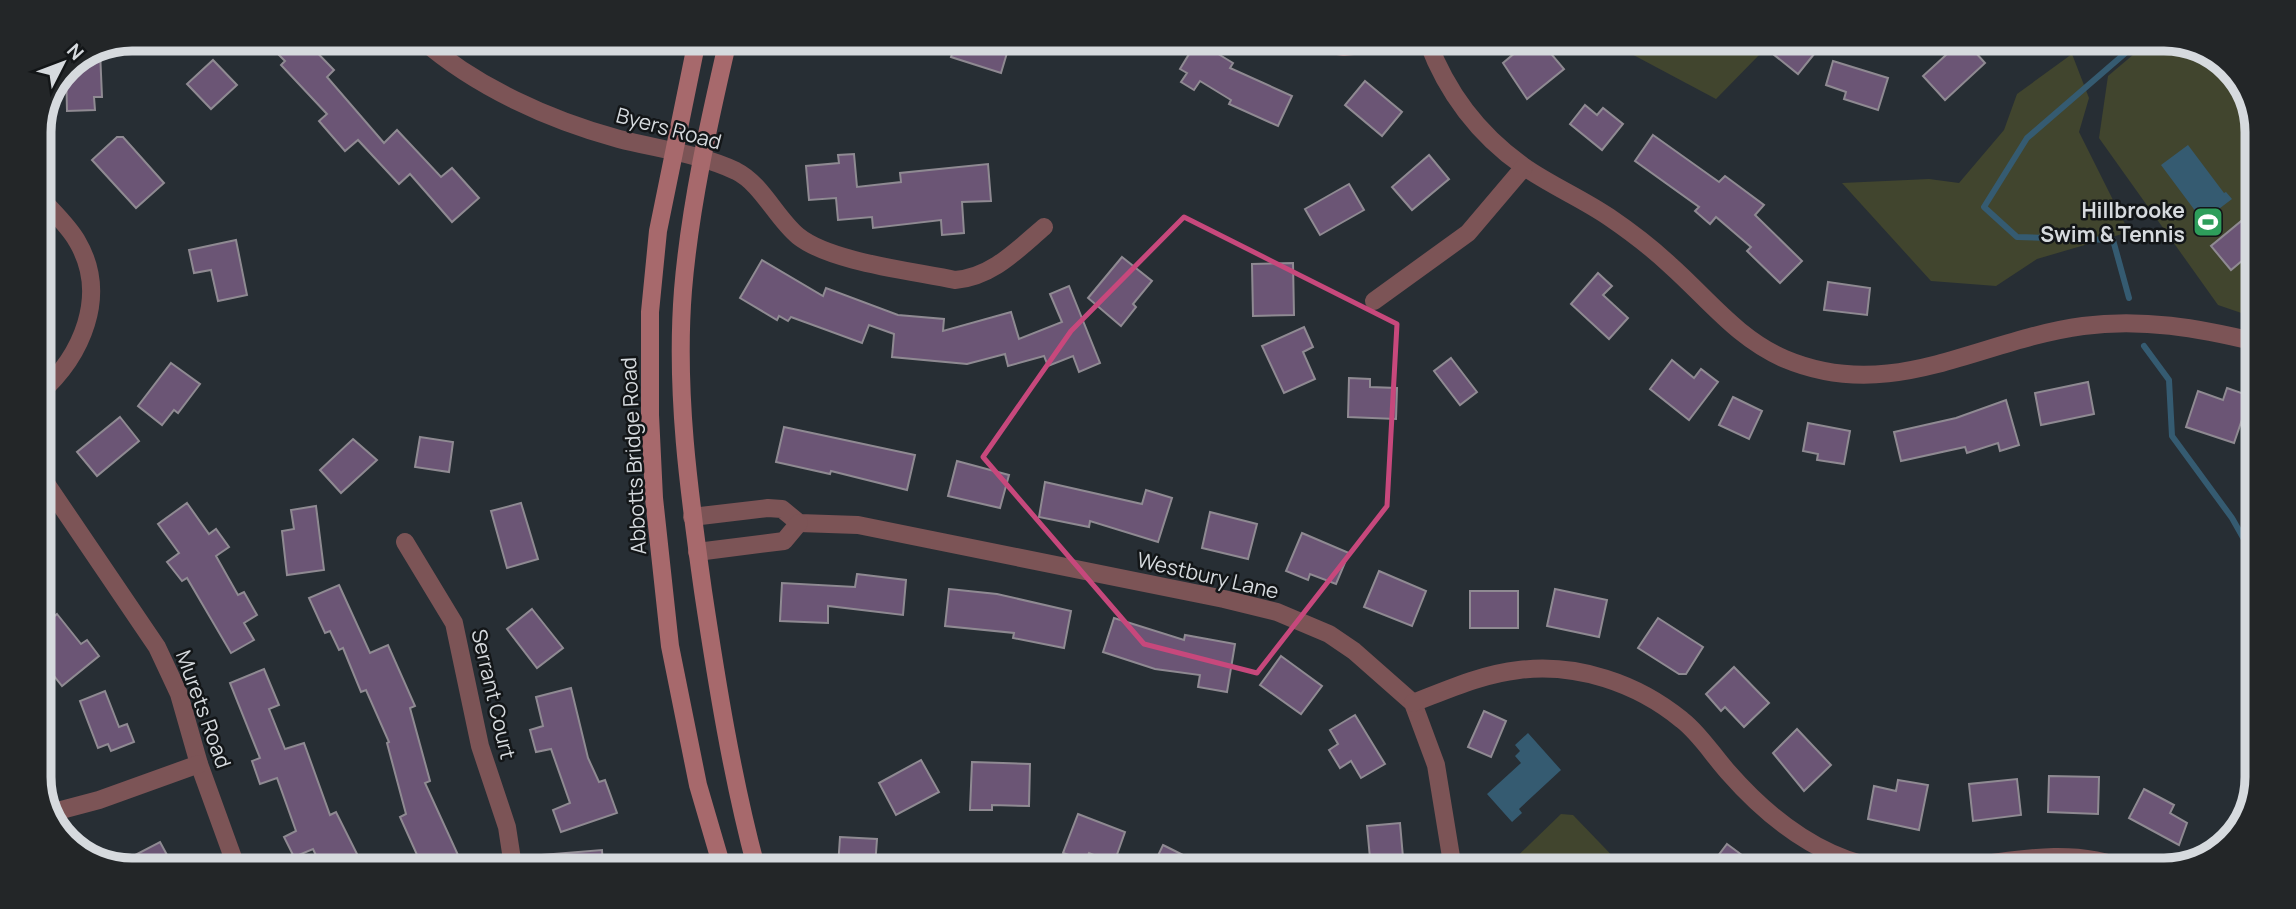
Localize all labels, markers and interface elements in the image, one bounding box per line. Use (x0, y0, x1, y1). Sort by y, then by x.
north arrow (28, 28, 98, 98)
text: N (61, 38, 90, 65)
street label: Byers Road (613, 101, 725, 155)
place label: Hillbrooke Swim & Tennis (2040, 196, 2185, 248)
sports icon: Hillbrooke Swim & Tennis (2191, 205, 2225, 239)
street label: Abbotts Bridge Road (614, 356, 652, 556)
street label: Westbury Lane (1134, 545, 1282, 605)
street label: Serrant Court (465, 626, 523, 762)
street label: Murets Road (170, 646, 238, 772)

